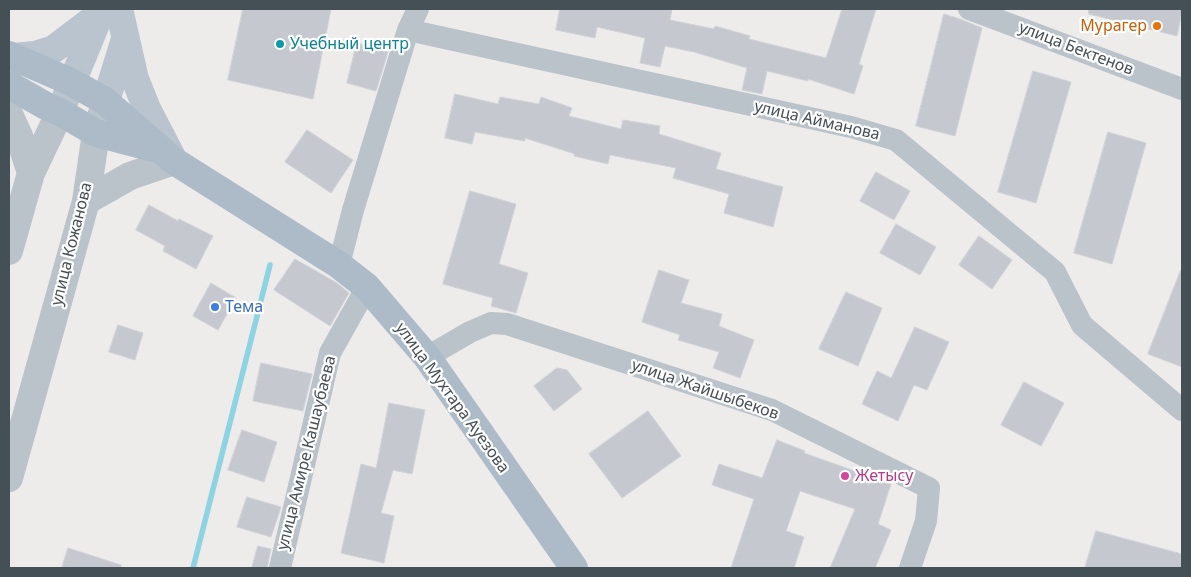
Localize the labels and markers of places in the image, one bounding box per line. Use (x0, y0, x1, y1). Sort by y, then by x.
place label: Мурагер (1080, 16, 1147, 36)
marker: Мурагер (1151, 20, 1163, 32)
place label: Учебный центр (290, 34, 409, 54)
marker: Учебный центр (274, 38, 286, 50)
place label: Тема (225, 297, 263, 317)
marker: Тема (209, 301, 221, 313)
place label: Жетысу (855, 466, 913, 486)
marker: Жетысу (839, 470, 851, 482)

